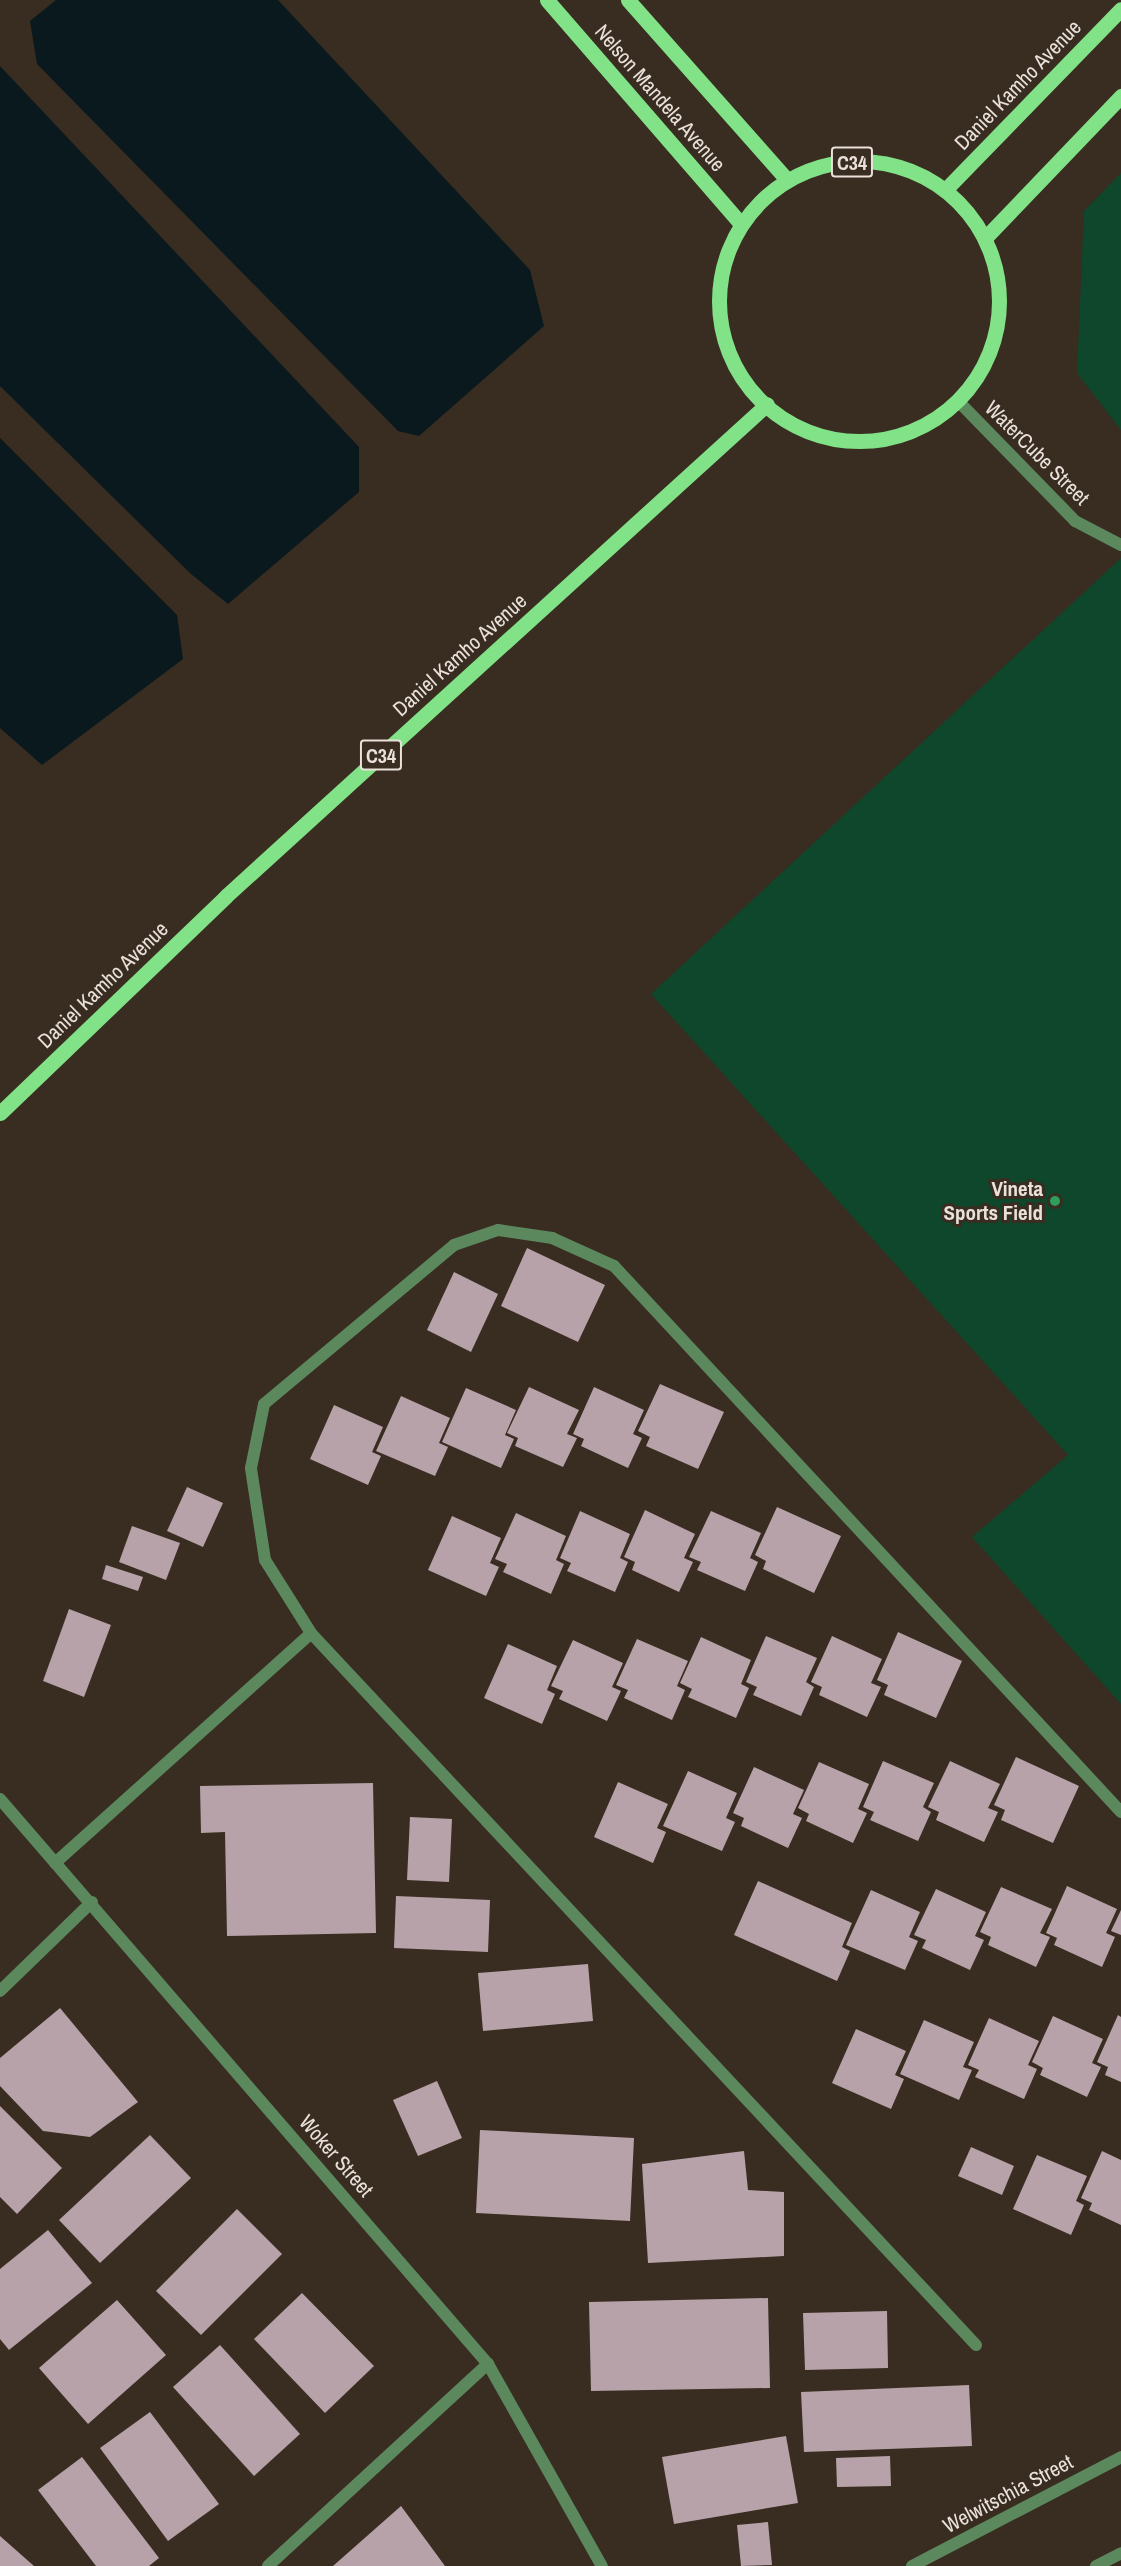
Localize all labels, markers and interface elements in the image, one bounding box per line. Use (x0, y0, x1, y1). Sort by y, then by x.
street label: Daniel Kamho Avenue (949, 14, 1087, 156)
street label: Nelson Mandela Avenue (589, 19, 731, 177)
road number: C34 (830, 145, 874, 179)
street label: WaterCube Street (980, 396, 1094, 510)
street label: Daniel Kamho Avenue (388, 588, 532, 722)
road number: C34 (358, 738, 404, 772)
street label: Daniel Kamho Avenue (32, 916, 174, 1054)
place label: Vineta Sports Field (943, 1176, 1043, 1226)
marker: Vineta Sports Field (1048, 1194, 1062, 1208)
street label: Woker Street (294, 2110, 378, 2202)
street label: Welwitschia Street (939, 2449, 1077, 2539)

